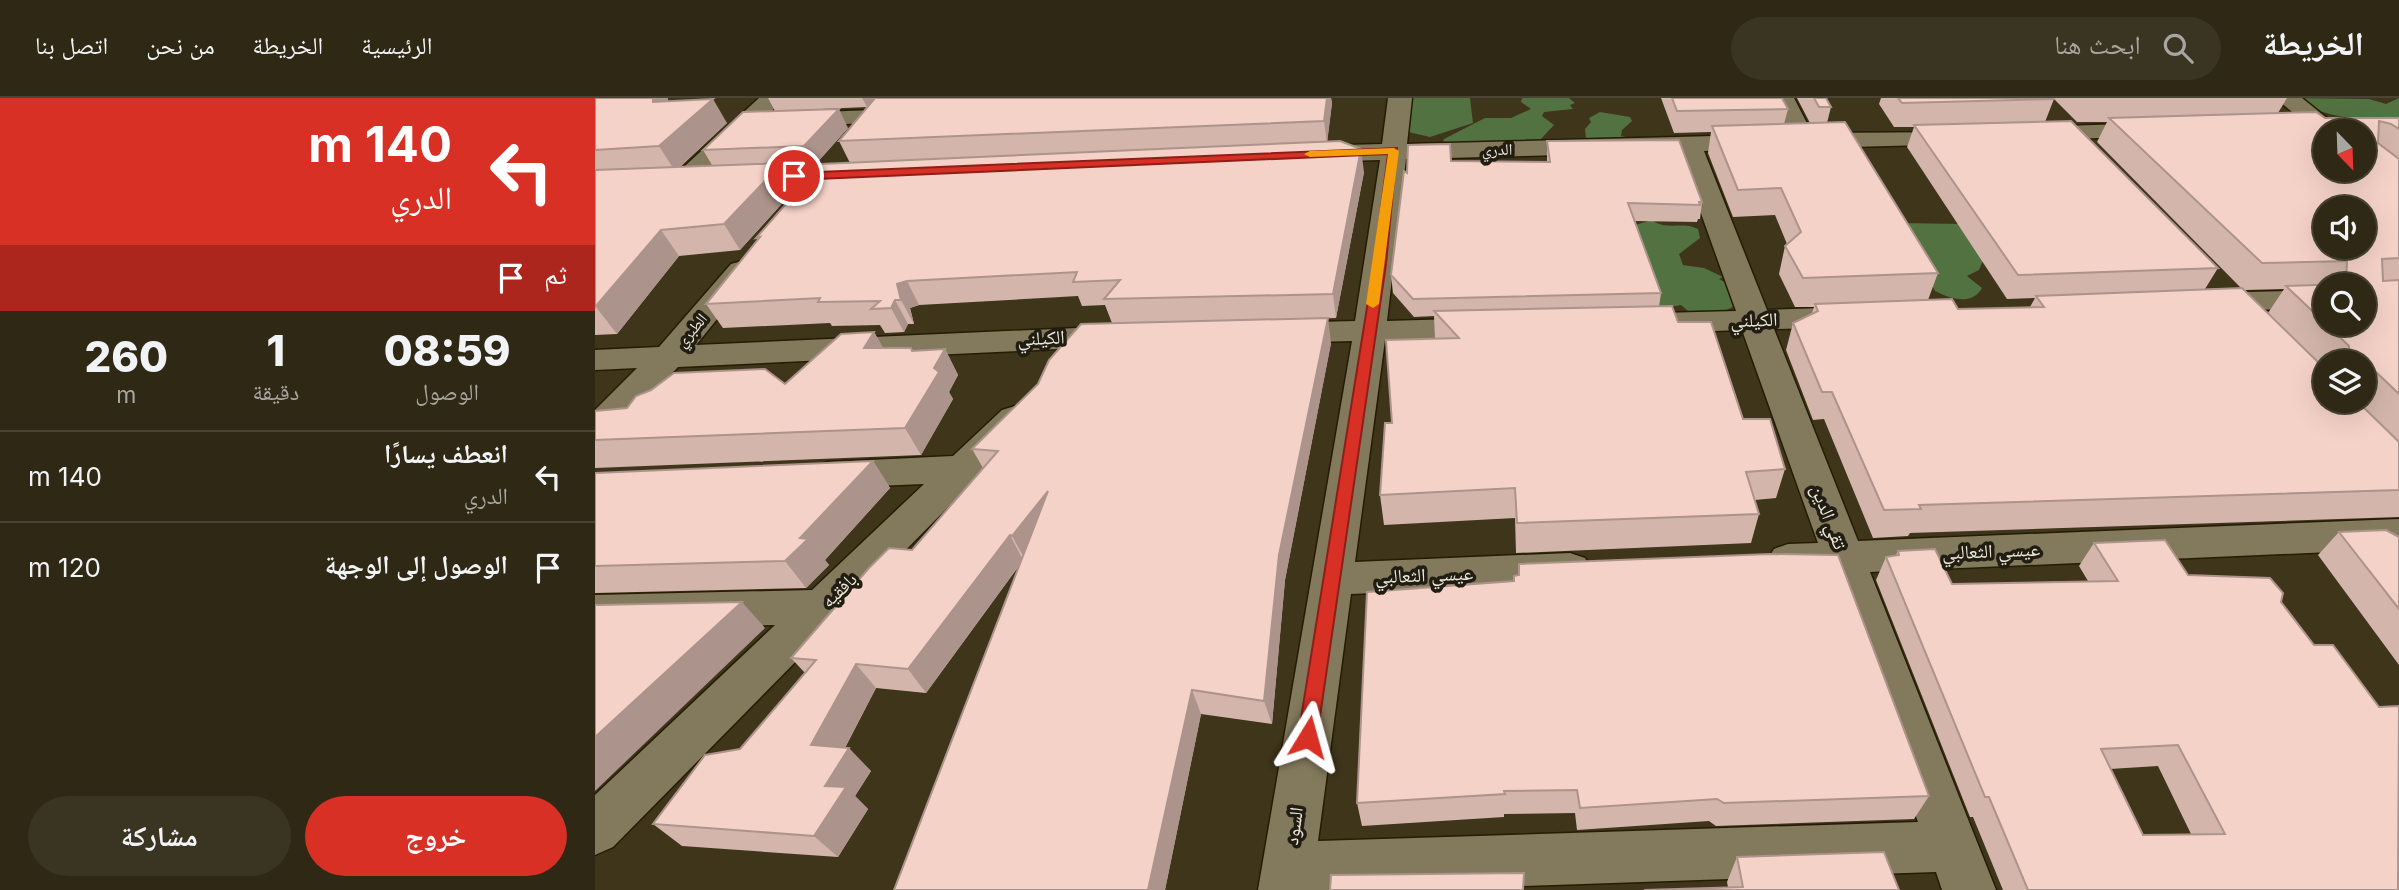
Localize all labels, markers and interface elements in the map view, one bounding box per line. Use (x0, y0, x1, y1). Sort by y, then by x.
search box (1731, 17, 2221, 80)
text: الخريطة (2263, 23, 2364, 63)
text: ابحث هنا (2054, 29, 2141, 60)
icon: search (2159, 29, 2197, 67)
text: اتصل بنا (35, 31, 108, 60)
text: من نحن (146, 31, 215, 60)
text: الخريطة (253, 31, 323, 60)
text: الرئيسية (361, 31, 432, 60)
text: 140 m (308, 115, 452, 174)
north arrow (2313, 119, 2377, 182)
map controls (2313, 119, 2376, 413)
icon: left (476, 126, 567, 217)
street label: الدري (1481, 139, 1513, 162)
pin (764, 146, 824, 206)
icon: arrive (775, 157, 813, 195)
text: الدري (390, 178, 452, 217)
button: sound (2313, 196, 2376, 259)
icon: arrive (492, 259, 530, 297)
text: ثم (544, 259, 567, 290)
button: search (2313, 273, 2376, 336)
street label: الكيلني (1730, 308, 1778, 336)
street label: الطبري (671, 309, 713, 353)
text: 1 (267, 325, 285, 376)
text: 08:59 (384, 325, 511, 376)
street label: الكيلني (1017, 325, 1065, 355)
text: 260 (84, 331, 168, 382)
button: layers (2313, 350, 2376, 413)
text: دقيقة (252, 378, 299, 406)
text: الوصول (415, 378, 479, 406)
text: m (116, 381, 136, 409)
text: انعطف يسارًا (384, 438, 508, 469)
icon: left (529, 458, 567, 496)
text: 140 m (28, 461, 102, 492)
street label: تقي الدين (1803, 481, 1852, 554)
text: الدري (464, 482, 508, 510)
street label: عيسي الثعالبي (1942, 538, 2041, 568)
text: الوصول إلى الوجهة (325, 549, 508, 580)
icon: arrive (529, 549, 567, 587)
text: 120 m (28, 552, 101, 583)
street label: عيسي الثعالبي (1375, 562, 1474, 592)
street label: بافقيه (816, 568, 862, 612)
position arrow (1271, 700, 1345, 774)
button: مشاركة (28, 796, 291, 876)
button: خروج (305, 796, 567, 876)
street label: السود (1280, 806, 1308, 846)

